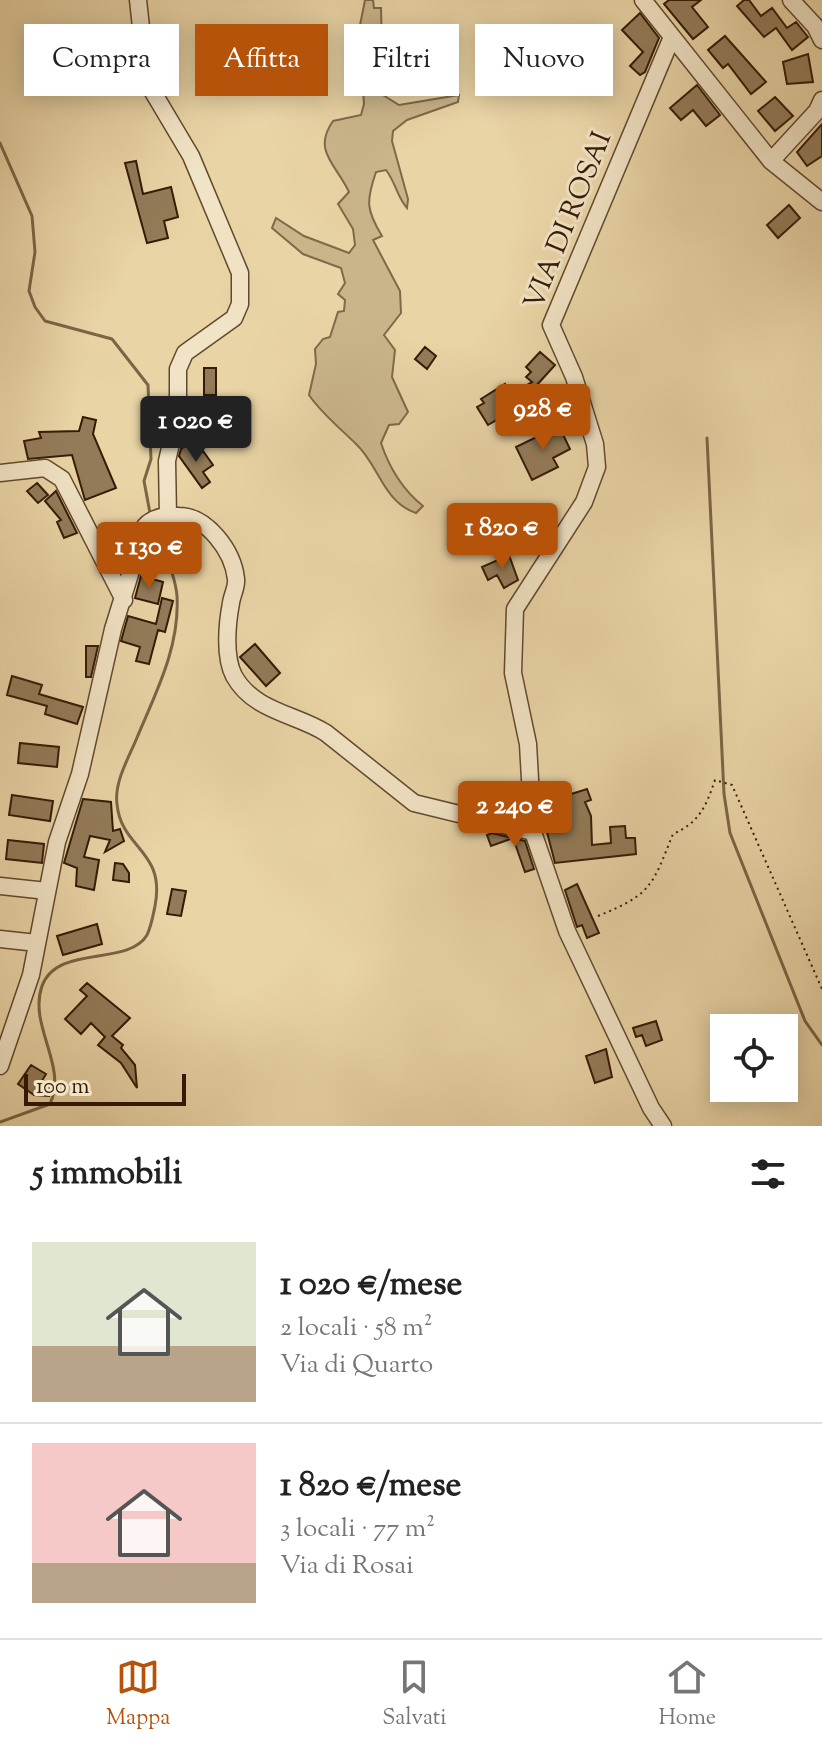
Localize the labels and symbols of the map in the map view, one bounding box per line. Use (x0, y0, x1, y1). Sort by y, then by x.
street label: VIA DI ROSAI (515, 126, 623, 316)
pin: 928 € (487, 384, 599, 452)
pin: 1 020 € (122, 396, 270, 464)
pin: 1 820 € (428, 503, 576, 571)
pin: 1 130 € (75, 522, 223, 590)
pin: 2 240 € (441, 781, 589, 849)
scale bar (24, 1070, 186, 1106)

